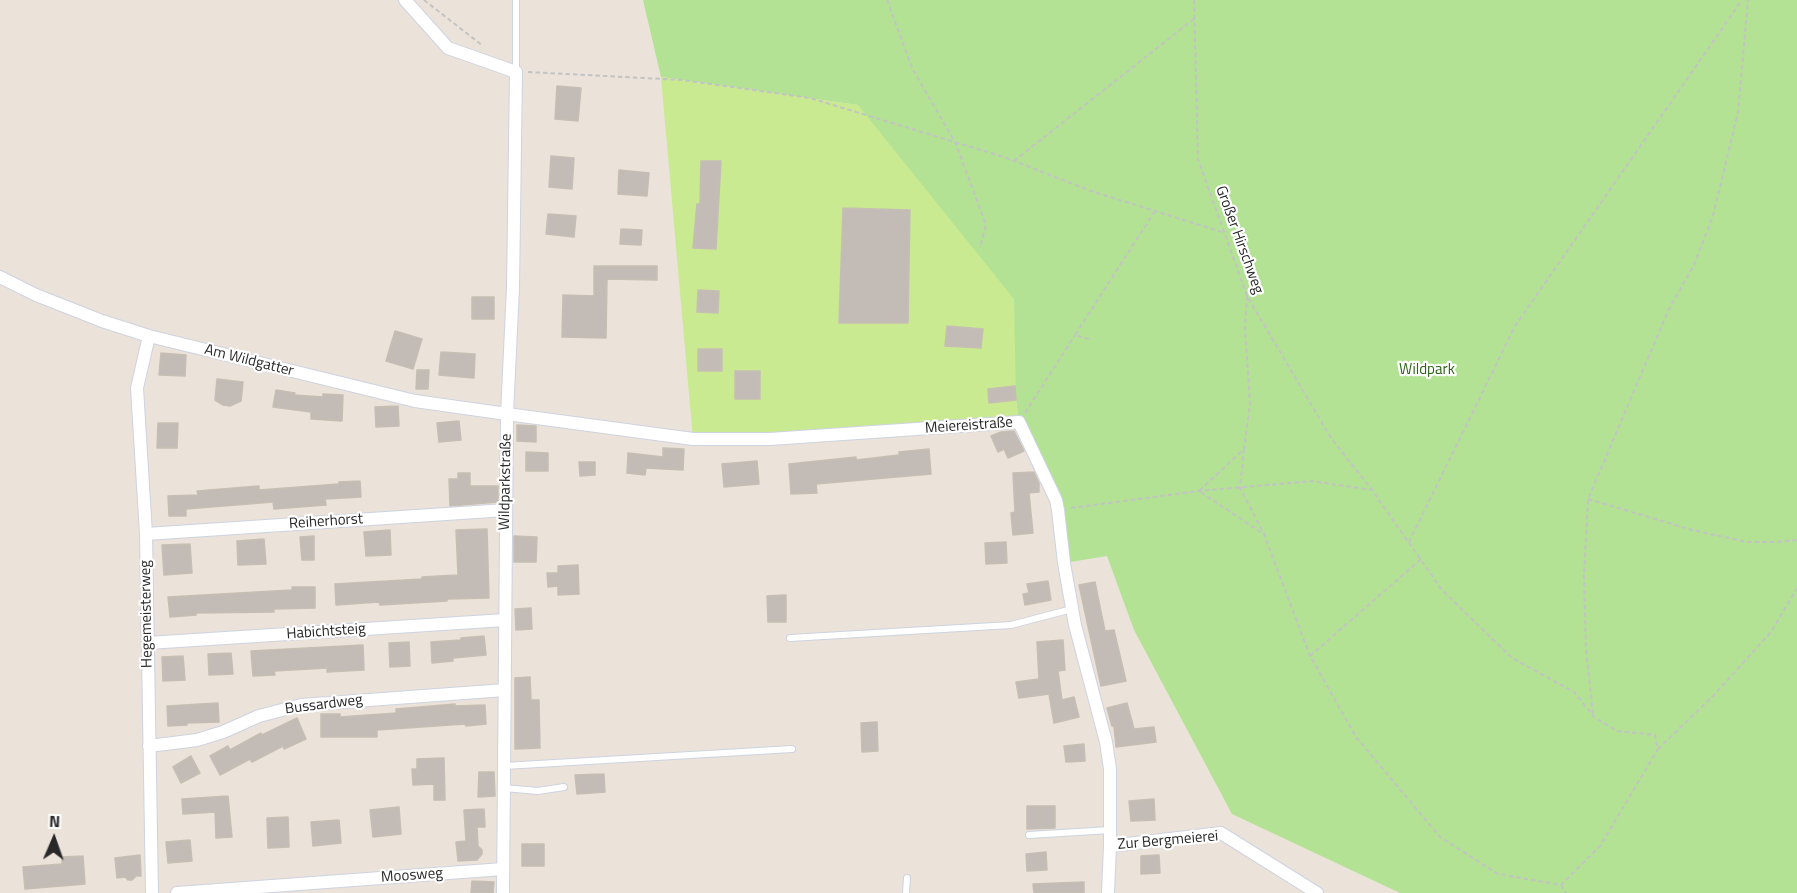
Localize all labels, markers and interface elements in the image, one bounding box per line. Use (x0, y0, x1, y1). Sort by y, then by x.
street label: Großer Hirschweg (1211, 184, 1267, 296)
street label: Am Wildgatter (203, 341, 295, 381)
park label: Wildpark (1399, 361, 1455, 379)
street label: Meiereistraße (924, 414, 1014, 438)
street label: Wildparkstraße (496, 433, 516, 531)
street label: Reiherhorst (288, 510, 364, 534)
street label: Hegemeisterweg (137, 560, 157, 668)
street label: Habichtsteig (286, 620, 366, 644)
street label: Bussardweg (284, 691, 364, 719)
north arrow (24, 809, 84, 869)
text: N (49, 809, 61, 833)
street label: Zur Bergmeierei (1117, 828, 1219, 854)
street label: Moosweg (380, 865, 444, 887)

